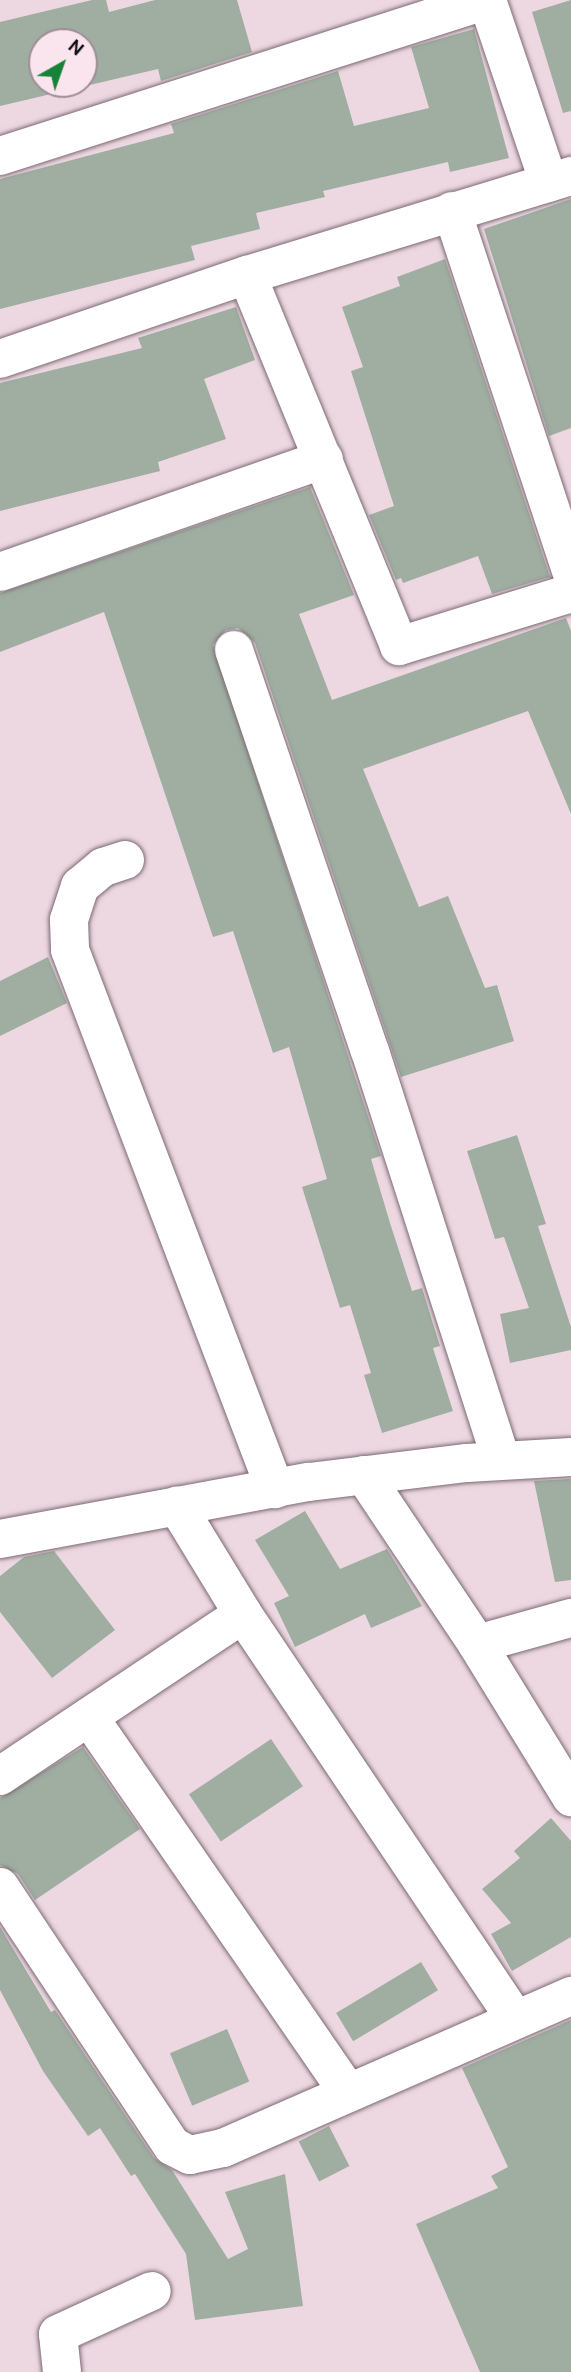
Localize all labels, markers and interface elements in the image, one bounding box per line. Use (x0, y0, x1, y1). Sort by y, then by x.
north arrow (28, 28, 98, 98)
text: N (62, 35, 88, 62)

